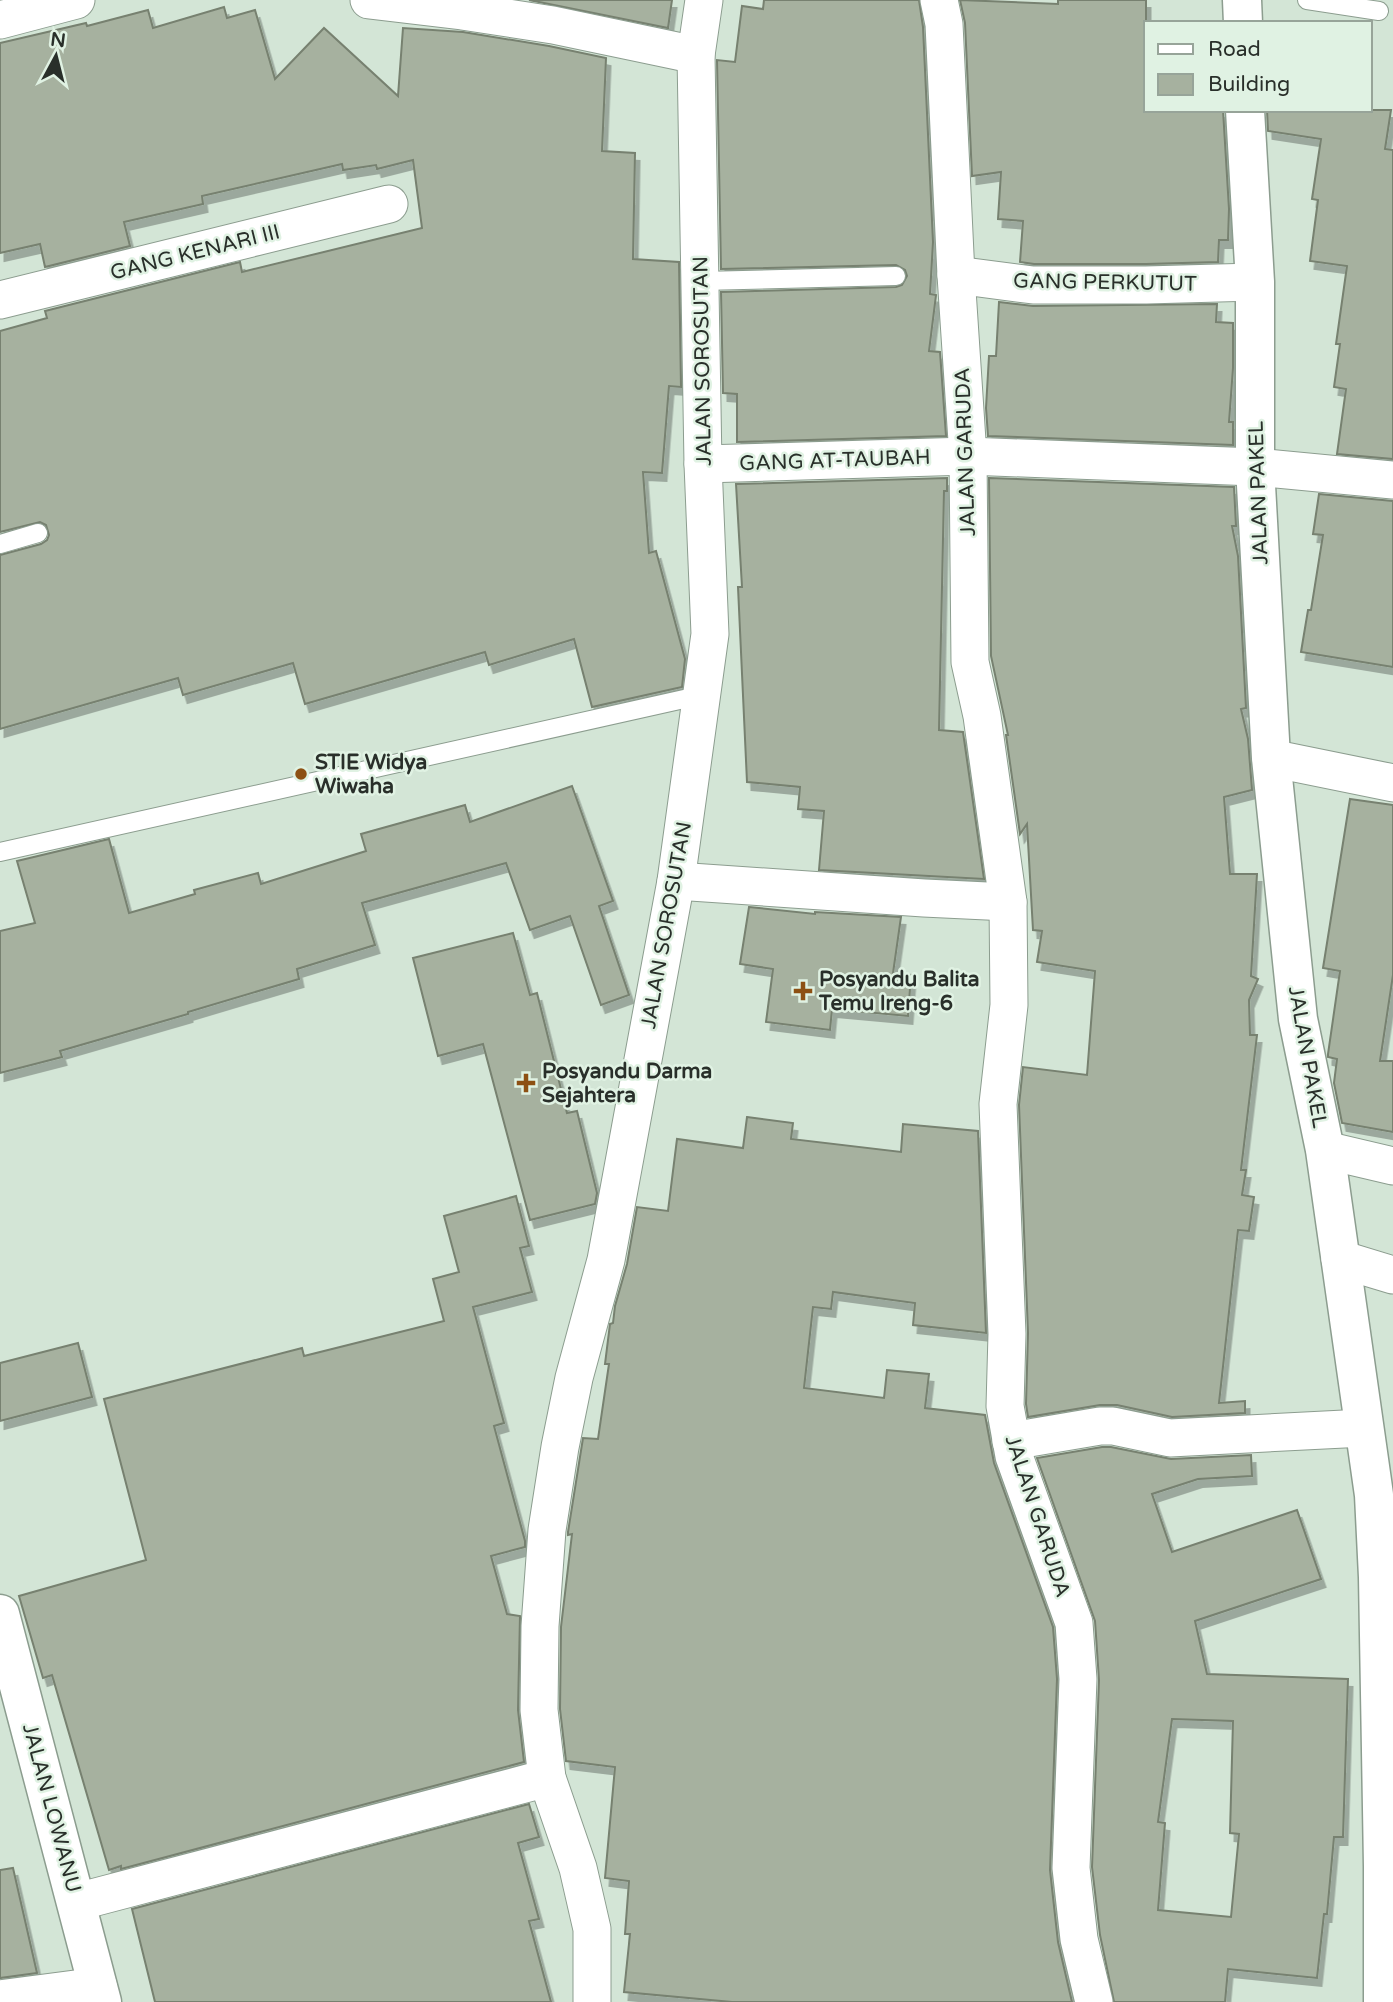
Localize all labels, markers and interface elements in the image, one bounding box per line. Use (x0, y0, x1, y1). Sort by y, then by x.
north arrow (21, 21, 91, 91)
legend (1144, 21, 1372, 112)
text: N (49, 28, 67, 52)
text: Road (1208, 37, 1261, 62)
text: Building (1208, 72, 1290, 97)
street label: GANG KENARI III (108, 219, 283, 286)
street label: JALAN SOROSUTAN (688, 256, 717, 466)
street label: GANG PERKUTUT (1013, 268, 1197, 297)
street label: JALAN GARUDA (950, 367, 981, 537)
street label: JALAN PAKEL (1244, 421, 1273, 565)
street label: GANG AT-TAUBAH (739, 445, 931, 476)
place label: STIE Widya Wiwaha (315, 750, 427, 799)
marker: STIE Widya Wiwaha (293, 766, 309, 782)
street label: JALAN SOROSUTAN (636, 820, 697, 1031)
place label: Posyandu Balita Temu Ireng-6 (818, 967, 979, 1016)
marker: Posyandu Balita Temu Ireng-6 (793, 981, 813, 1001)
street label: JALAN PAKEL (1283, 984, 1332, 1130)
place label: Posyandu Darma Sejahtera (542, 1059, 712, 1108)
marker: Posyandu Darma Sejahtera (516, 1073, 536, 1093)
street label: JALAN GARUDA (1000, 1432, 1075, 1600)
street label: JALAN LOWANU (17, 1721, 86, 1895)

